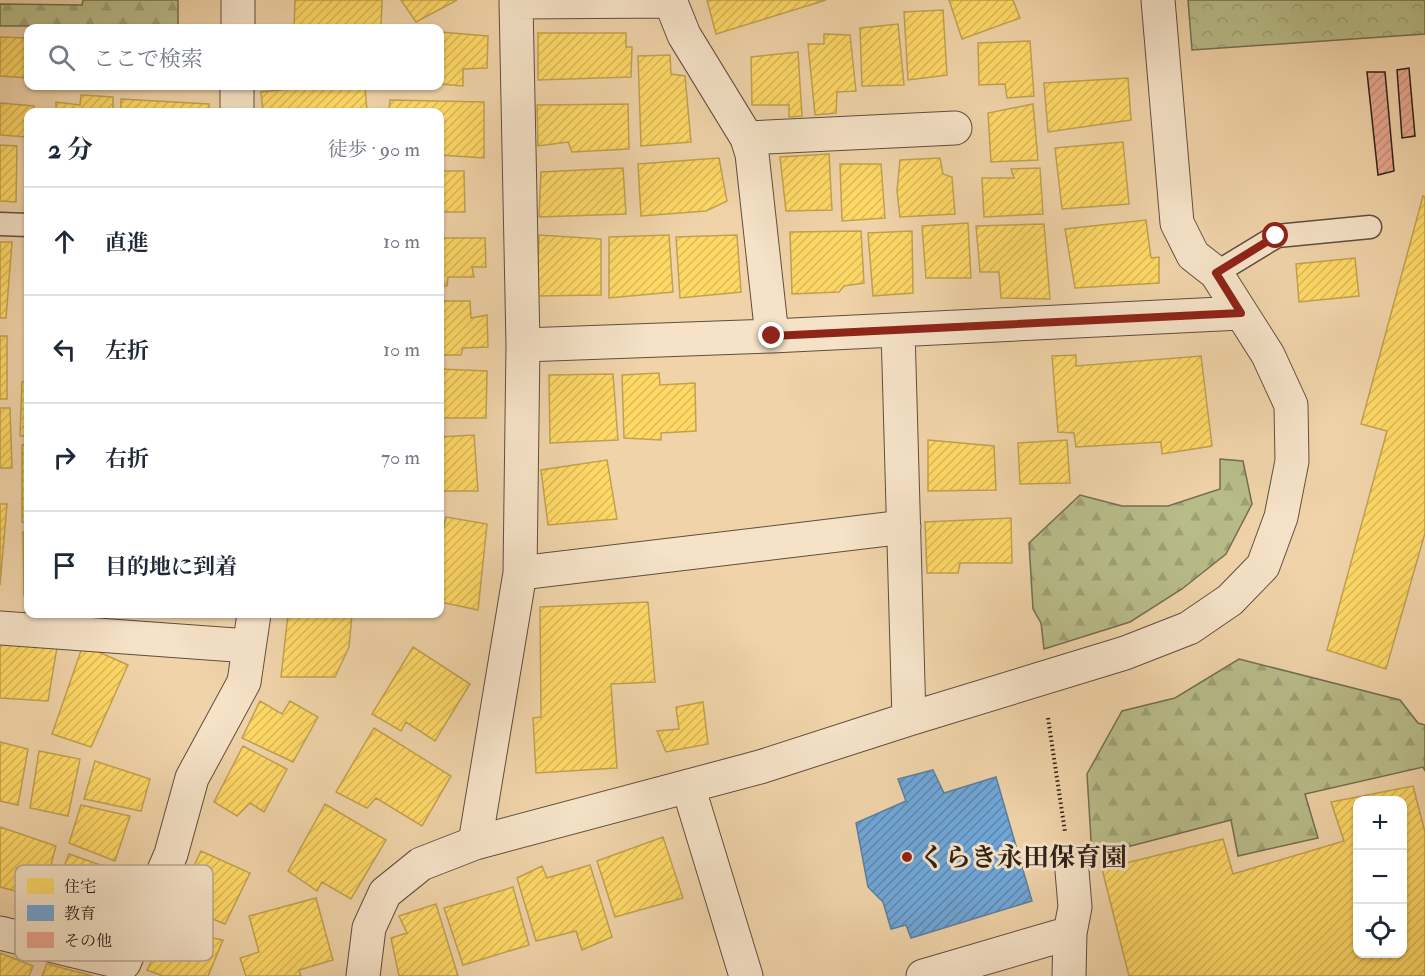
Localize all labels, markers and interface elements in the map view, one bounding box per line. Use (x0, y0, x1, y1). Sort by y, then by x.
search box (24, 24, 444, 90)
icon: search (45, 41, 78, 74)
text: ここで検索 (93, 45, 203, 73)
text: 2 分 (48, 134, 93, 166)
text: 徒歩 · 90 m (327, 137, 420, 162)
route start (1262, 222, 1288, 248)
icon: ahead (48, 225, 81, 258)
text: 直進 (105, 229, 149, 257)
text: 10 m (383, 229, 420, 254)
route end (758, 322, 784, 348)
icon: left (48, 333, 81, 366)
text: 左折 (105, 337, 149, 365)
text: 10 m (383, 337, 420, 362)
icon: right (48, 441, 81, 474)
text: 右折 (105, 445, 149, 473)
text: 70 m (381, 445, 420, 470)
icon: arrive (48, 549, 81, 582)
text: 目的地に到着 (105, 553, 237, 581)
map controls (1353, 796, 1407, 958)
button: + (1353, 796, 1407, 850)
place label: くらき永田保育園 (919, 842, 1127, 874)
marker: くらき永田保育園 (900, 850, 914, 864)
button: − (1353, 850, 1407, 904)
legend (15, 865, 213, 961)
text: 住宅 (64, 877, 96, 897)
text: 教育 (64, 904, 96, 924)
button: locate (1353, 904, 1407, 958)
text: その他 (64, 931, 112, 951)

